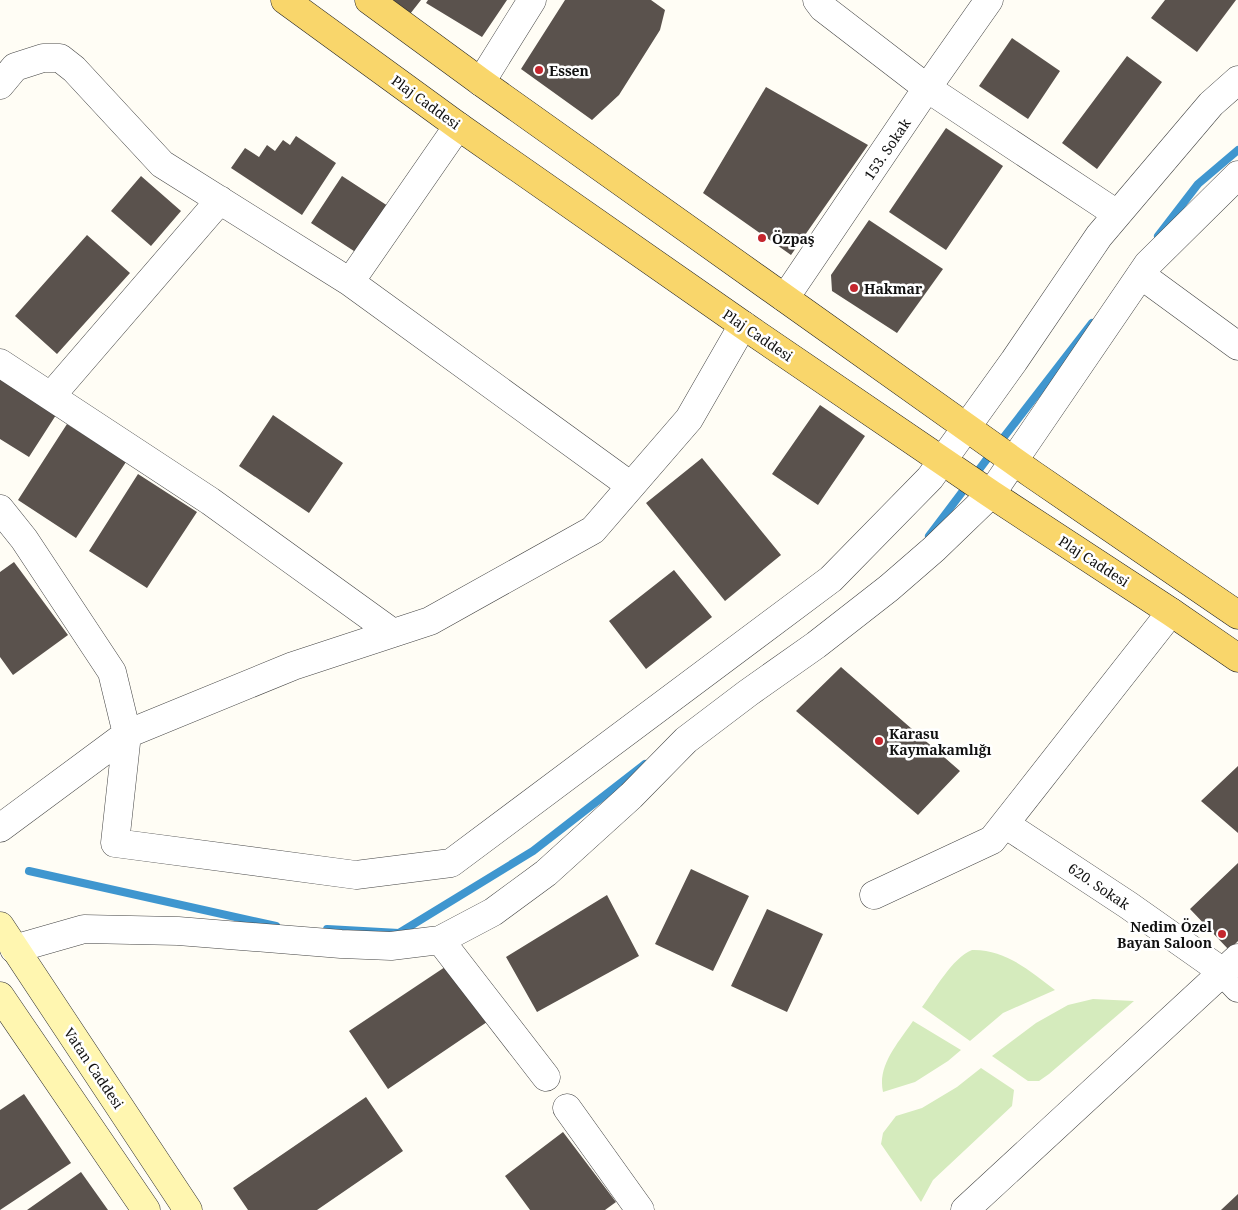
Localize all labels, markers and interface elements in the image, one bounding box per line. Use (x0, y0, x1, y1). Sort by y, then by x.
place label: Essen (549, 61, 589, 80)
marker: Essen (533, 64, 545, 76)
street label: Plaj Caddesi (388, 71, 465, 134)
street label: 153. Sokak (859, 114, 915, 184)
place label: Özpaş (772, 229, 815, 248)
marker: Özpaş (756, 232, 768, 244)
place label: Hakmar (864, 279, 923, 298)
marker: Hakmar (848, 282, 860, 294)
street label: Plaj Caddesi (719, 305, 797, 366)
street label: Plaj Caddesi (1055, 531, 1133, 591)
place label: Karasu Kaymakamlığı (889, 724, 992, 759)
marker: Karasu Kaymakamlığı (873, 735, 885, 747)
street label: 620. Sokak (1064, 858, 1134, 914)
place label: Nedim Özel Bayan Saloon (1117, 917, 1212, 952)
marker: Nedim Özel Bayan Saloon (1216, 928, 1228, 940)
street label: Vatan Caddesi (60, 1024, 128, 1113)

